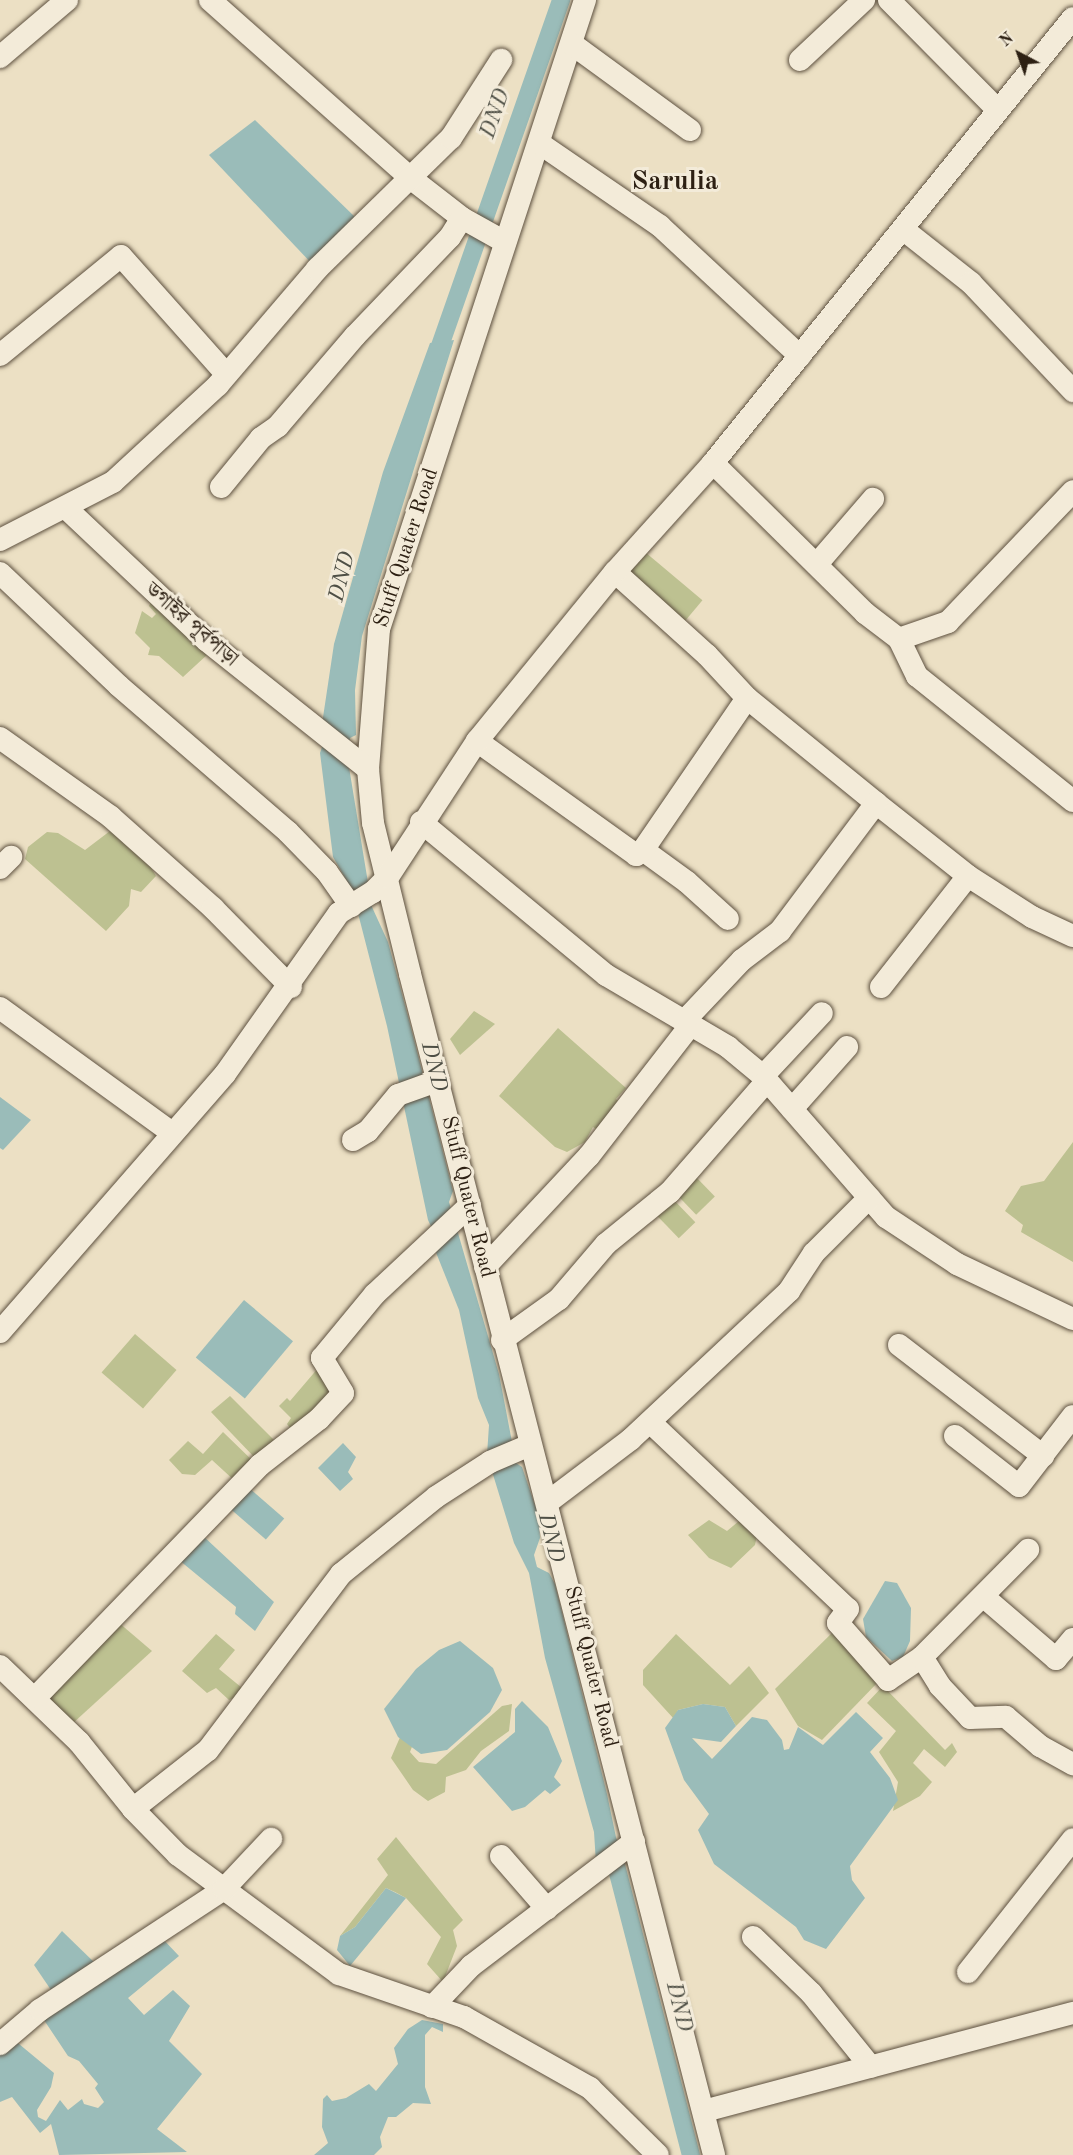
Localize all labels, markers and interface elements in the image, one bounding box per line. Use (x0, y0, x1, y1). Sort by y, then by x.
north arrow (989, 24, 1049, 84)
text: N (997, 30, 1017, 50)
water label: DND (475, 86, 517, 142)
district label: Sarulia (631, 166, 719, 198)
street label: Stuff Quater Road (369, 465, 445, 631)
water label: DND (324, 549, 362, 605)
street label: ডগাইর পূর্বপাড়া (139, 578, 243, 672)
water label: DND (414, 1039, 452, 1095)
street label: Stuff Quater Road (435, 1113, 499, 1281)
water label: DND (531, 1510, 569, 1566)
street label: Stuff Quater Road (558, 1583, 622, 1751)
water label: DND (659, 1979, 697, 2035)

